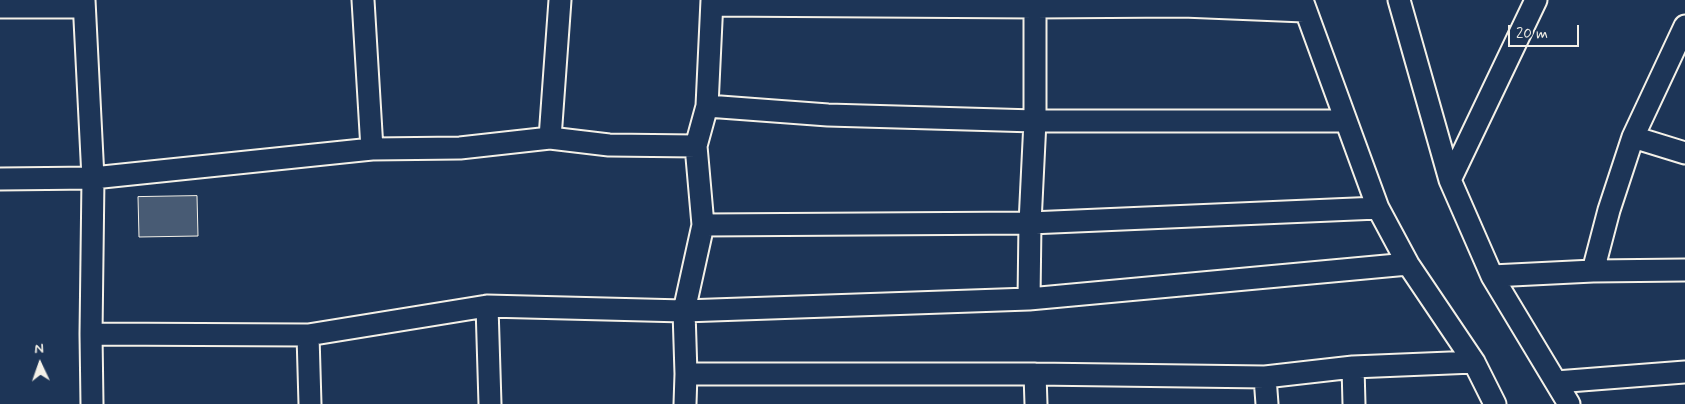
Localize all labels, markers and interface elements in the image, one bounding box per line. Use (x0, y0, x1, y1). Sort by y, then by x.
scale bar (1510, 15, 1581, 47)
text: 20 m (1516, 24, 1548, 44)
north arrow (15, 339, 65, 389)
text: N (34, 340, 44, 358)

